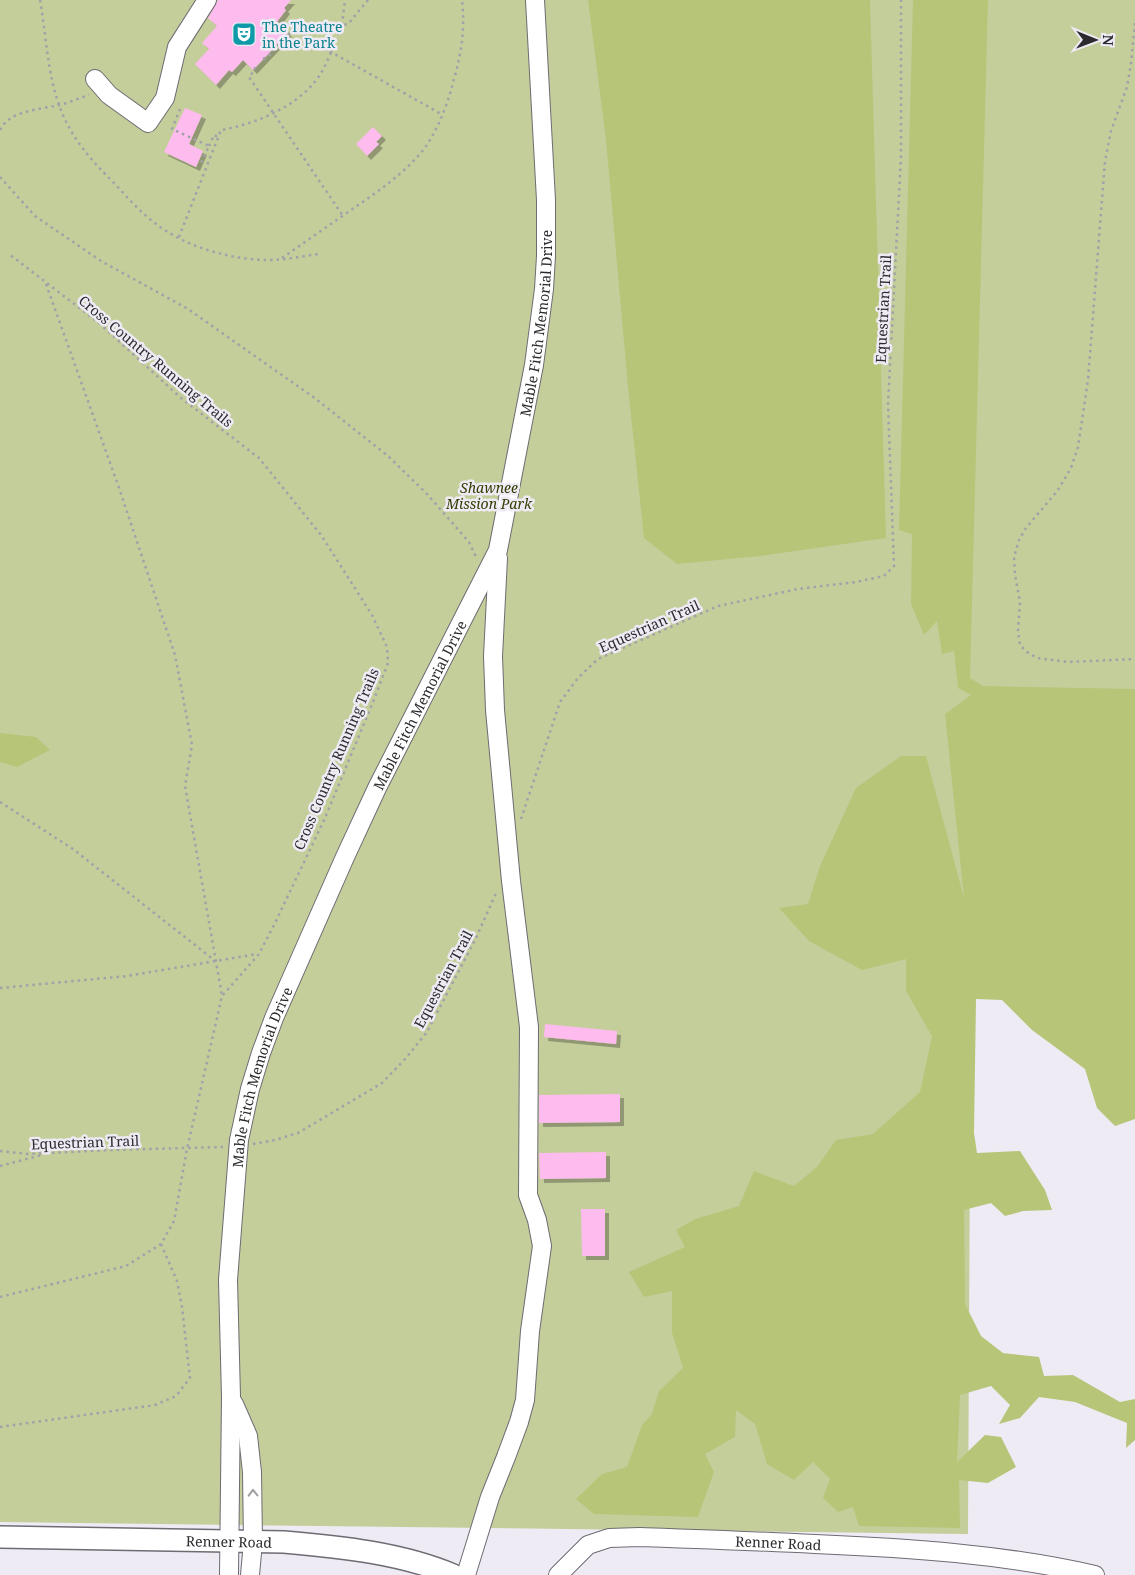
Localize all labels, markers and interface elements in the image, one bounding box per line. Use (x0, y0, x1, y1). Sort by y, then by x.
north arrow (1070, 15, 1120, 65)
place label: The Theatre in the Park (262, 17, 342, 52)
theatre icon: The Theatre in the Park (231, 21, 257, 47)
text: N (1099, 35, 1118, 46)
street label: Mable Fitch Memorial Drive (515, 230, 556, 418)
street label: Equestrian Trail (871, 254, 895, 364)
street label: Cross Country Running Trails (75, 291, 237, 431)
park label: Shawnee Mission Park (445, 478, 533, 513)
street label: Equestrian Trail (596, 595, 703, 657)
street label: Mable Fitch Memorial Drive (368, 617, 470, 793)
street label: Cross Country Running Trails (289, 665, 383, 853)
street label: Equestrian Trail (409, 926, 477, 1031)
street label: Mable Fitch Memorial Drive (227, 984, 296, 1168)
street label: Equestrian Trail (31, 1131, 140, 1153)
one-way arrow (248, 1489, 258, 1496)
street label: Renner Road (186, 1531, 273, 1551)
street label: Renner Road (735, 1531, 822, 1554)

